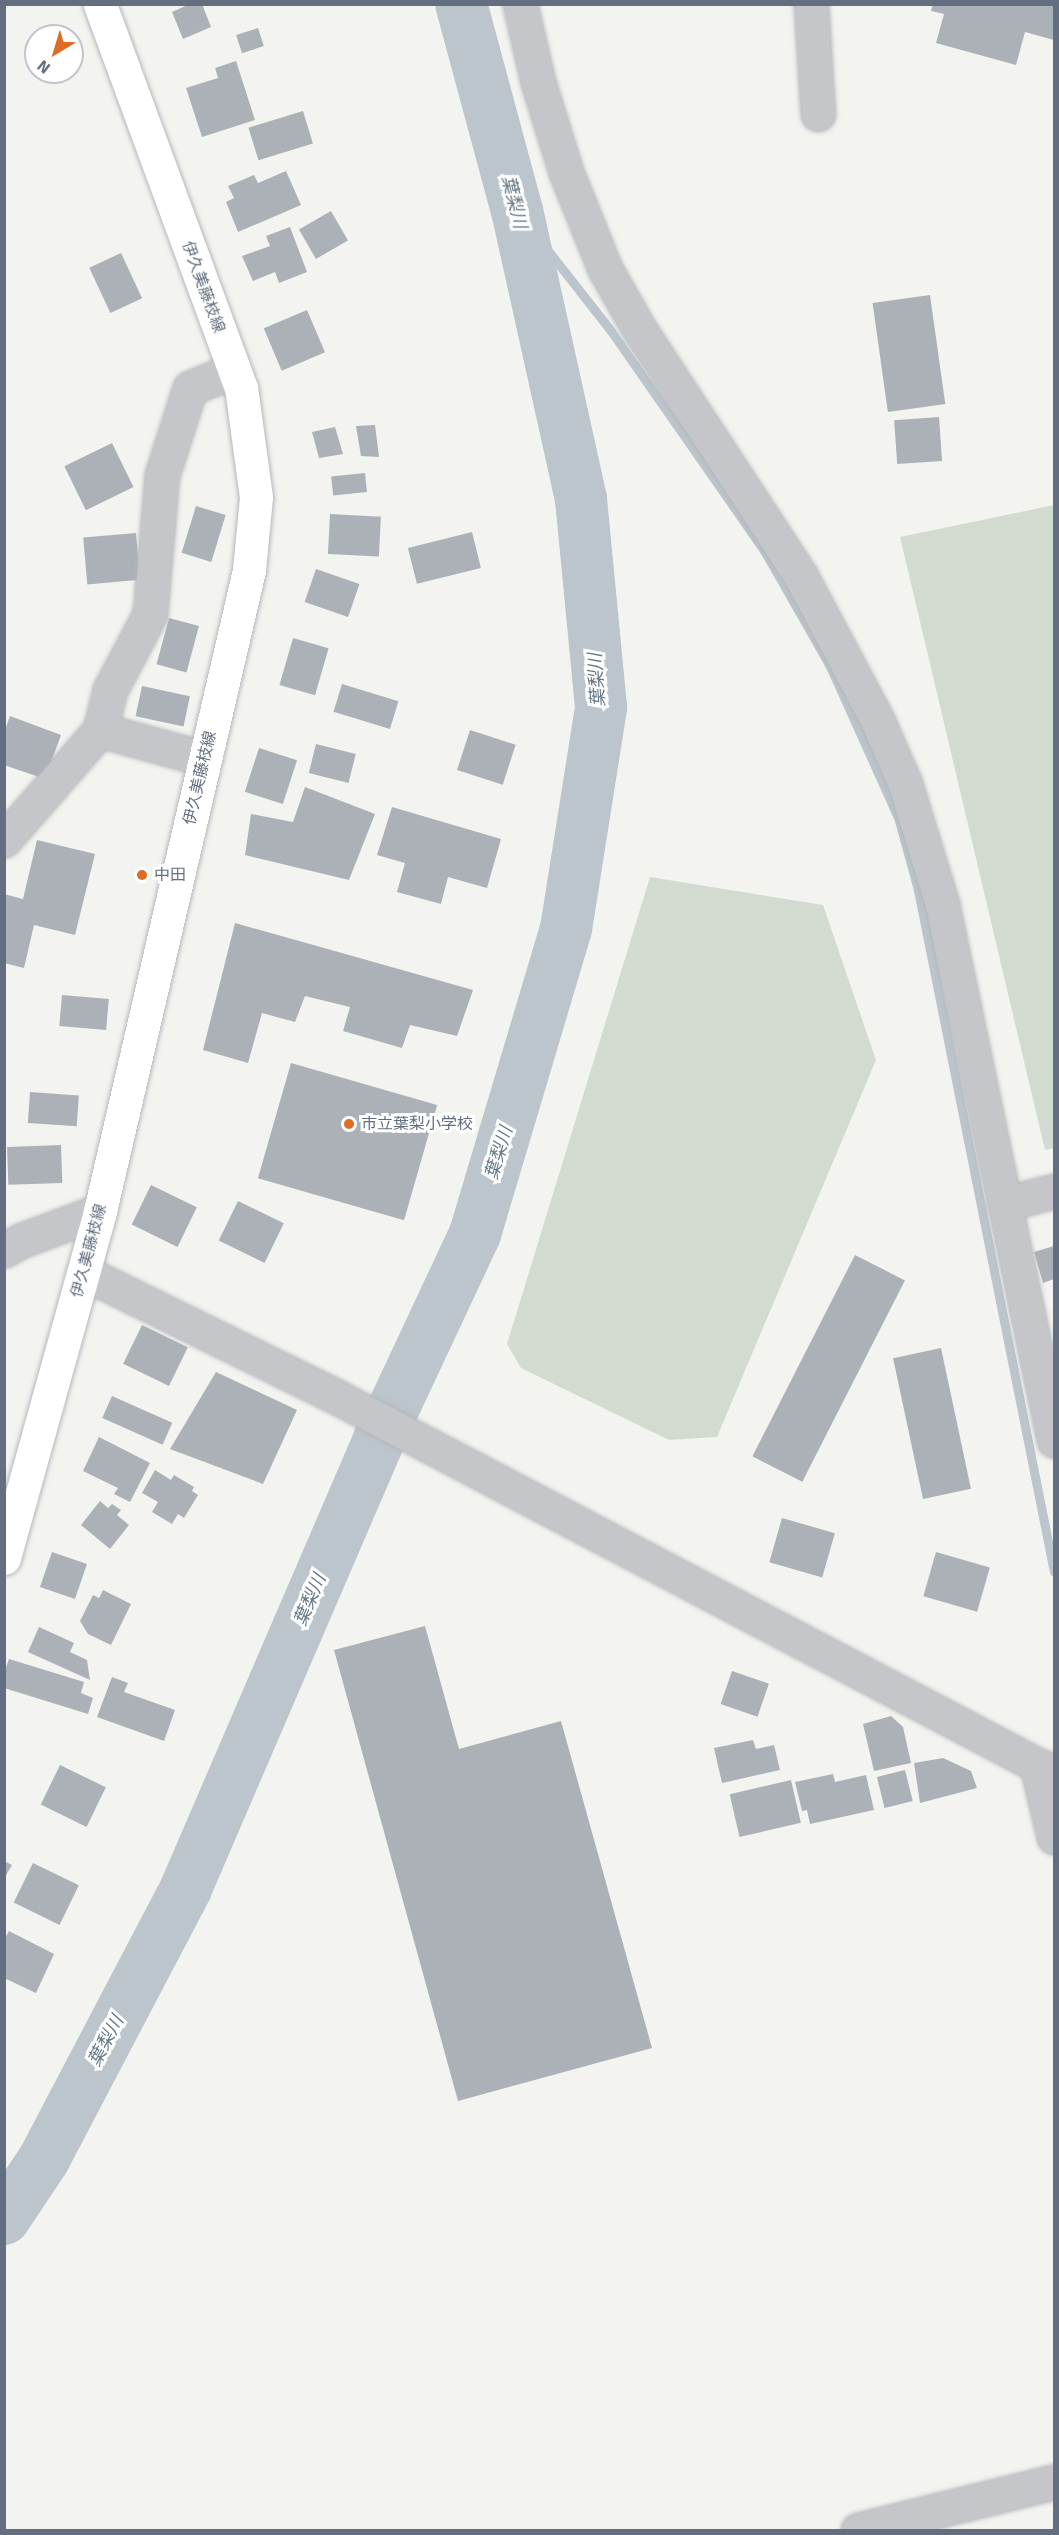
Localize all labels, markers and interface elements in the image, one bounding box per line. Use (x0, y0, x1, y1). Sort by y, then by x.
north arrow (24, 24, 84, 84)
text: N (34, 55, 55, 78)
water label: 葉梨川 (497, 173, 531, 231)
street label: 伊久美藤枝線 (178, 239, 228, 335)
water label: 葉梨川 (584, 652, 610, 708)
street label: 伊久美藤枝線 (180, 729, 220, 827)
place label: 中田 (154, 865, 186, 885)
marker: 中田 (135, 868, 149, 882)
place label: 市立葉梨小学校 (361, 1114, 473, 1134)
marker: 市立葉梨小学校 (342, 1117, 356, 1131)
water label: 葉梨川 (481, 1124, 517, 1182)
street label: 伊久美藤枝線 (67, 1202, 111, 1300)
water label: 葉梨川 (290, 1571, 330, 1629)
water label: 葉梨川 (84, 2012, 128, 2070)

